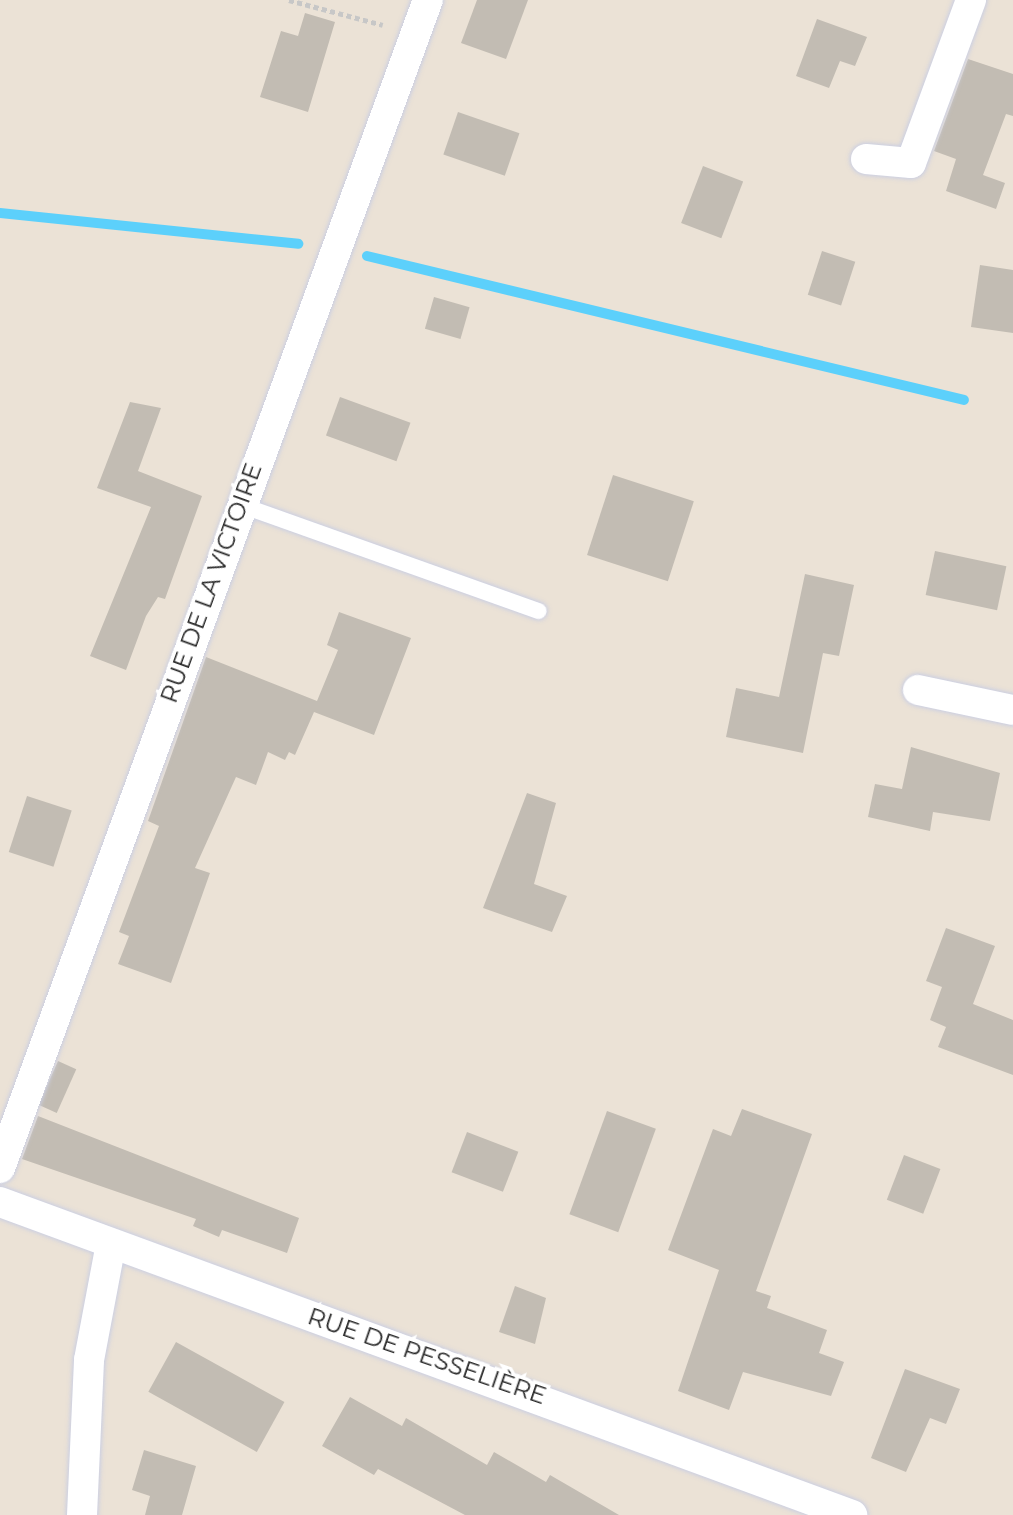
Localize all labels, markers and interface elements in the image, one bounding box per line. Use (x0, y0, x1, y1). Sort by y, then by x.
street label: RUE DE LA VICTOIRE (154, 459, 268, 707)
street label: RUE DE PESSELIÈRE (304, 1302, 550, 1410)

